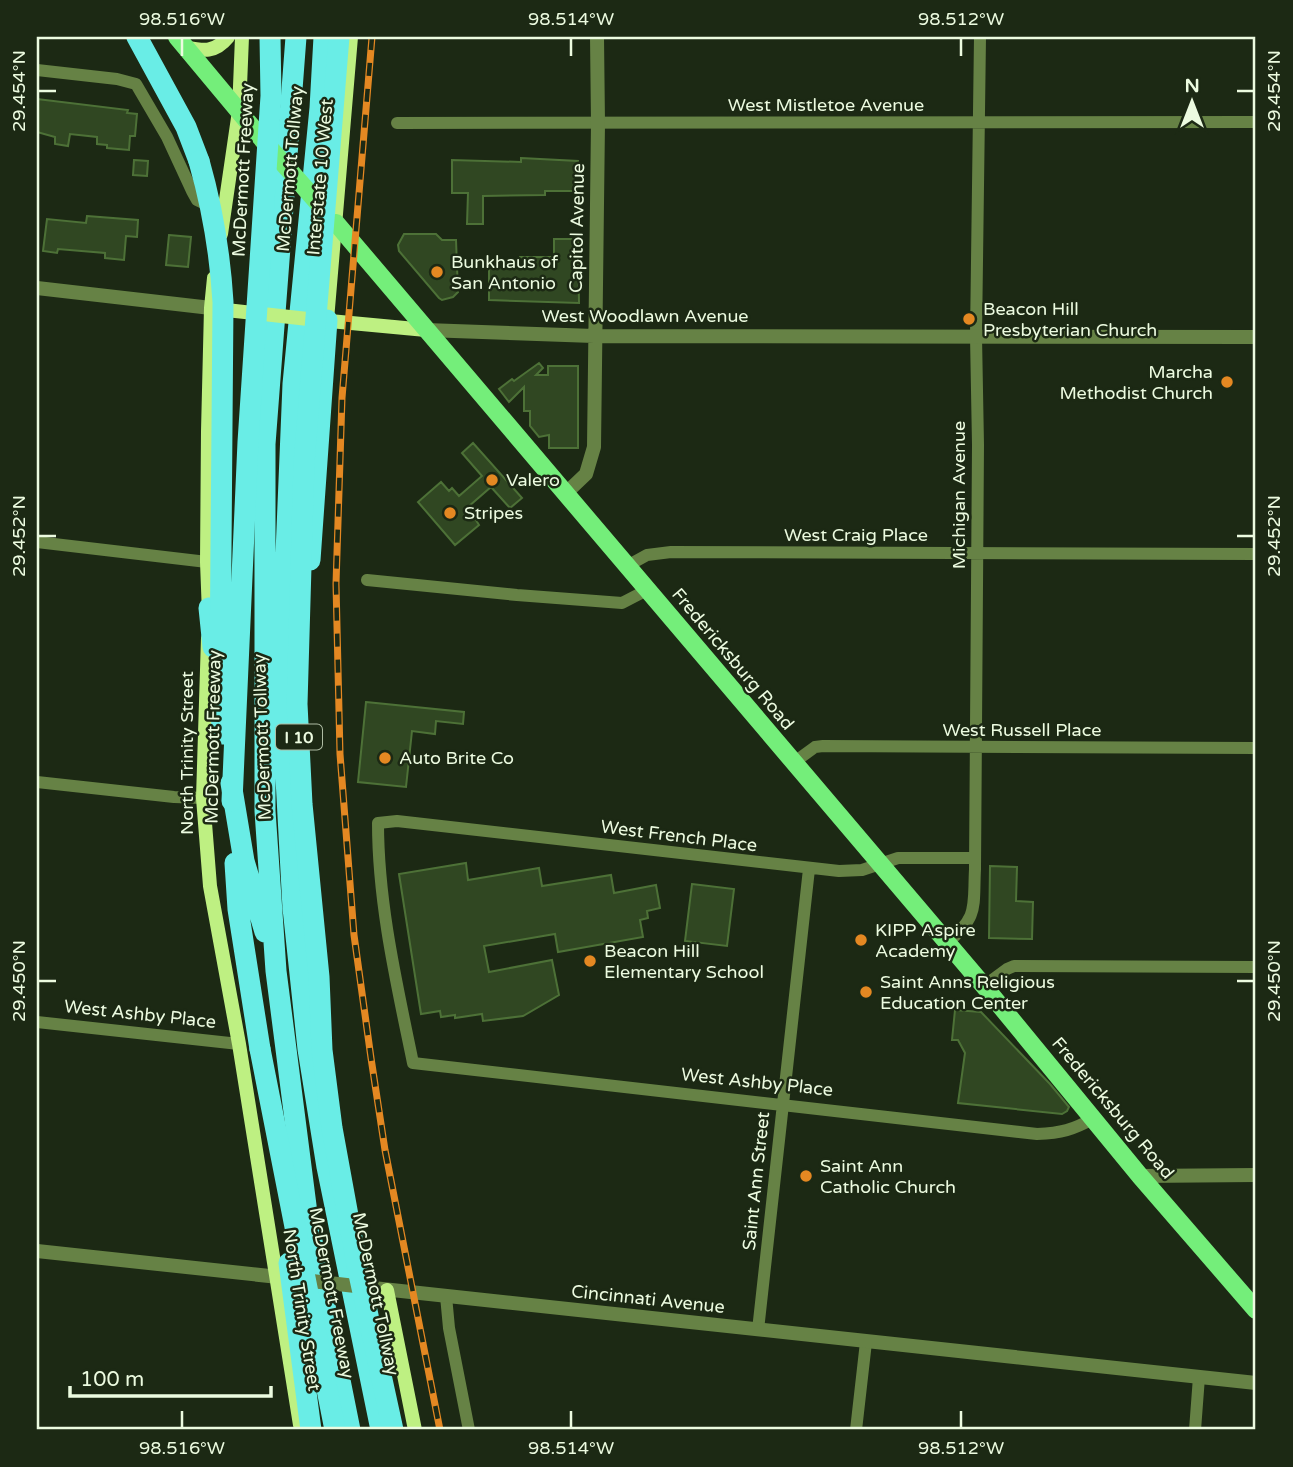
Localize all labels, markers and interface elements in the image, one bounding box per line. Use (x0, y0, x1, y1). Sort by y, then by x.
text: 98.516°W (139, 8, 225, 30)
text: 98.514°W (528, 8, 614, 30)
text: 98.512°W (918, 8, 1004, 30)
text: 29.454°N (8, 50, 30, 132)
text: 29.454°N (1263, 50, 1285, 132)
north arrow (1156, 66, 1226, 136)
text: N (1184, 75, 1200, 97)
street label: McDermott Freeway (227, 82, 259, 257)
street label: McDermott Tollway (272, 85, 308, 253)
street label: West Mistletoe Avenue (728, 94, 924, 116)
street label: Interstate 10 West (302, 98, 338, 256)
street label: Capitol Avenue (565, 163, 589, 293)
place label: Bunkhaus of San Antonio (451, 251, 558, 294)
marker: Bunkhaus of San Antonio (429, 264, 445, 280)
place label: Beacon Hill Presbyterian Church (983, 298, 1157, 341)
street label: West Woodlawn Avenue (541, 305, 749, 327)
marker: Beacon Hill Presbyterian Church (961, 311, 977, 327)
place label: Marcha Methodist Church (1059, 361, 1213, 404)
marker: Marcha Methodist Church (1219, 374, 1235, 390)
street label: Michigan Avenue (948, 421, 970, 569)
place label: Valero (506, 469, 560, 491)
marker: Valero (484, 472, 500, 488)
text: 29.452°N (8, 495, 30, 577)
text: 29.452°N (1263, 495, 1285, 577)
place label: Stripes (464, 502, 523, 524)
marker: Stripes (442, 505, 458, 521)
street label: West Craig Place (784, 524, 928, 546)
street label: Fredericksburg Road (667, 584, 799, 734)
street label: McDermott Freeway (200, 650, 226, 824)
street label: McDermott Tollway (248, 653, 276, 820)
street label: North Trinity Street (176, 671, 198, 835)
street label: West Russell Place (943, 719, 1101, 741)
road number: I 10 (276, 724, 322, 750)
place label: Auto Brite Co (399, 747, 514, 769)
marker: Auto Brite Co (377, 750, 393, 766)
street label: West French Place (600, 815, 758, 857)
place label: KIPP Aspire Academy (875, 919, 976, 962)
marker: KIPP Aspire Academy (853, 932, 869, 948)
text: 29.450°N (8, 940, 30, 1022)
place label: Beacon Hill Elementary School (604, 940, 764, 983)
text: 29.450°N (1263, 940, 1285, 1022)
marker: Beacon Hill Elementary School (582, 953, 598, 969)
place label: Saint Anns Religious Education Center (880, 971, 1055, 1014)
marker: Saint Anns Religious Education Center (858, 984, 874, 1000)
street label: West Ashby Place (63, 995, 217, 1033)
street label: Fredericksburg Road (1047, 1033, 1179, 1183)
street label: West Ashby Place (680, 1063, 834, 1101)
street label: Saint Ann Street (738, 1110, 774, 1251)
place label: Saint Ann Catholic Church (820, 1155, 956, 1198)
marker: Saint Ann Catholic Church (798, 1168, 814, 1184)
street label: McDermott Freeway (305, 1206, 359, 1381)
street label: McDermott Tollway (348, 1210, 404, 1378)
street label: North Trinity Street (278, 1227, 326, 1393)
street label: Cincinnati Avenue (570, 1280, 726, 1318)
scale bar (70, 1355, 271, 1399)
text: 100 m (80, 1367, 144, 1392)
text: 98.516°W (139, 1437, 225, 1459)
text: 98.514°W (528, 1437, 614, 1459)
text: 98.512°W (918, 1437, 1004, 1459)

